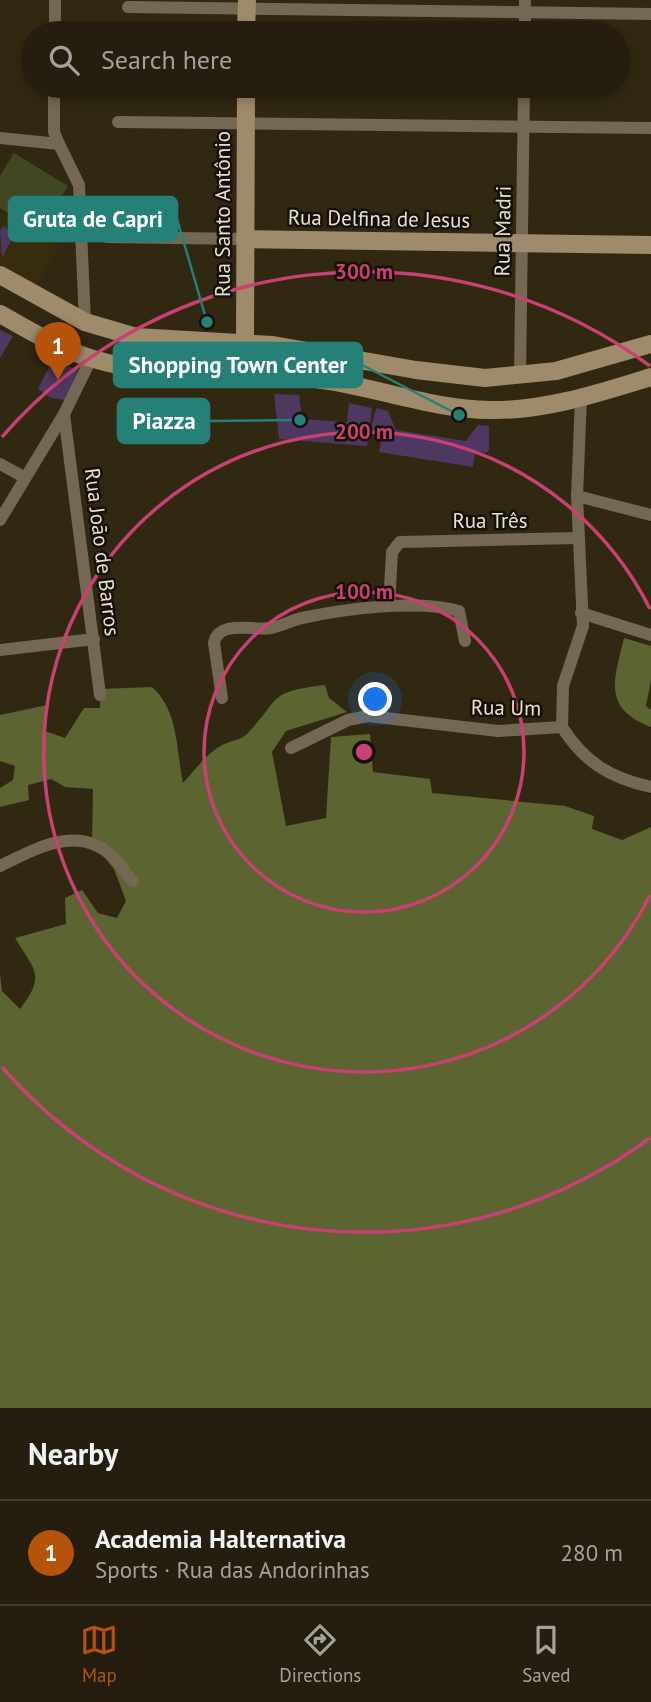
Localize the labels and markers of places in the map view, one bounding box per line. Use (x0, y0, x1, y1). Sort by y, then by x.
callout: Gruta de Capri (9, 197, 177, 241)
pin: 1 (35, 322, 81, 380)
callout: Shopping Town Center (114, 343, 362, 387)
callout: Piazza (118, 399, 209, 443)
centre of rings (352, 740, 376, 764)

